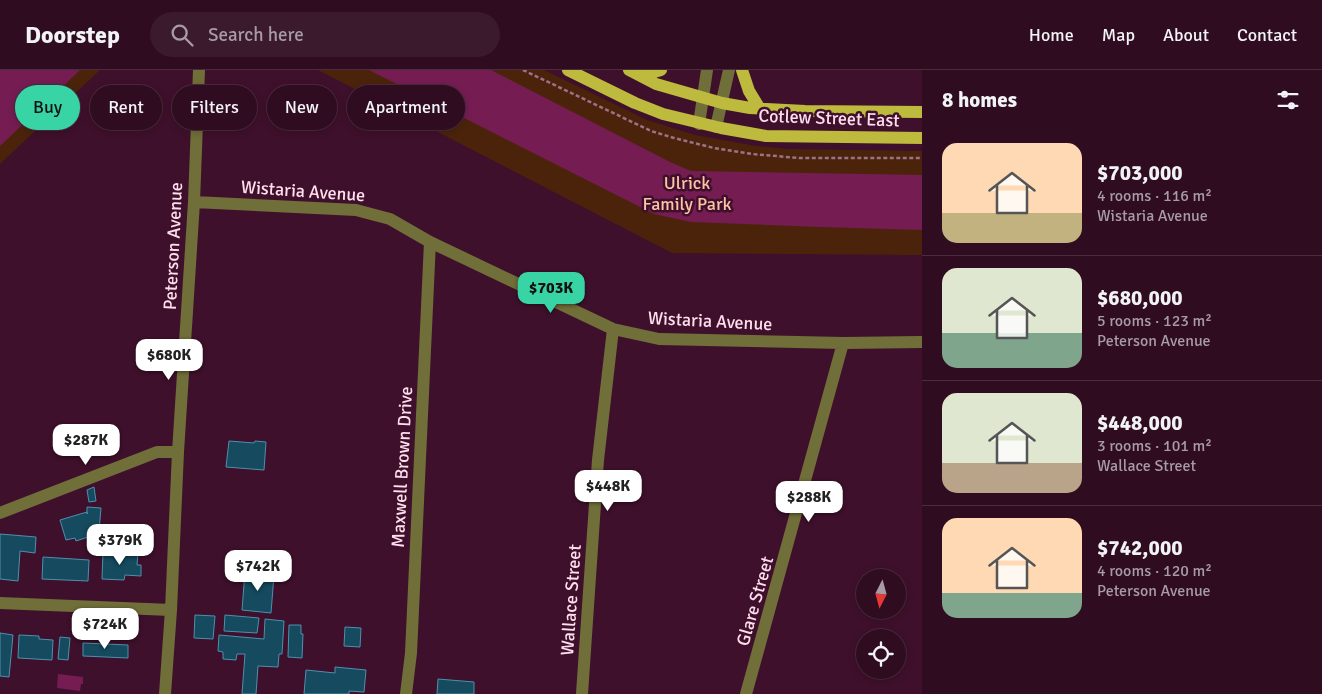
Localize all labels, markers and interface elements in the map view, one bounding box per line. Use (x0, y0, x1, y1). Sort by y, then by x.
search box (150, 12, 500, 57)
text: Doorstep (25, 20, 120, 50)
icon: search (168, 21, 196, 49)
text: Search here (208, 23, 304, 47)
text: Home (1029, 24, 1074, 46)
text: Map (1102, 24, 1135, 46)
text: About (1163, 24, 1209, 46)
text: Contact (1237, 24, 1297, 46)
chip: Buy (15, 85, 80, 130)
chip: Rent (90, 85, 162, 130)
chip: Filters (172, 85, 257, 130)
chip: New (267, 85, 337, 130)
chip: Apartment (347, 85, 465, 130)
icon: filters (1274, 86, 1302, 114)
text: 8 homes (942, 87, 1017, 113)
street label: Cotlew Street East (758, 105, 900, 131)
text: $703,000 (1097, 160, 1183, 186)
icon: home (982, 163, 1042, 223)
park label: Ulrick Family Park (642, 172, 732, 215)
street label: Wistaria Avenue (240, 176, 366, 206)
street label: Peterson Avenue (159, 182, 187, 310)
text: 4 rooms · 116 m² (1097, 186, 1212, 206)
text: Wistaria Avenue (1097, 206, 1208, 226)
pin: $703K (516, 272, 586, 314)
text: $703K (529, 278, 573, 298)
text: $680,000 (1097, 285, 1183, 311)
icon: home (982, 288, 1042, 348)
street label: Wistaria Avenue (647, 307, 773, 335)
text: 5 rooms · 123 m² (1097, 311, 1212, 331)
text: Peterson Avenue (1097, 331, 1211, 351)
pin: $680K (134, 338, 204, 381)
text: $680K (147, 345, 191, 365)
street label: Maxwell Brown Drive (387, 386, 417, 548)
text: $448,000 (1097, 410, 1183, 436)
icon: home (982, 413, 1042, 473)
pin: $287K (51, 424, 121, 466)
text: $287K (64, 430, 108, 450)
text: 3 rooms · 101 m² (1097, 436, 1212, 456)
text: Wallace Street (1097, 456, 1196, 476)
pin: $448K (573, 470, 643, 512)
text: $448K (586, 476, 630, 496)
pin: $288K (774, 480, 844, 523)
text: $288K (787, 487, 831, 507)
pin: $379K (85, 524, 155, 566)
text: $379K (98, 530, 142, 550)
text: $742,000 (1097, 535, 1183, 561)
icon: home (982, 538, 1042, 598)
street label: Wallace Street (556, 544, 586, 656)
pin: $742K (223, 550, 293, 592)
street label: Glare Street (732, 554, 778, 648)
text: $742K (236, 556, 280, 576)
text: 4 rooms · 120 m² (1097, 561, 1212, 581)
north arrow (856, 569, 906, 619)
map controls (856, 569, 906, 679)
text: Peterson Avenue (1097, 581, 1211, 601)
pin: $724K (70, 608, 140, 650)
text: $724K (83, 614, 127, 634)
button: locate (856, 629, 906, 679)

